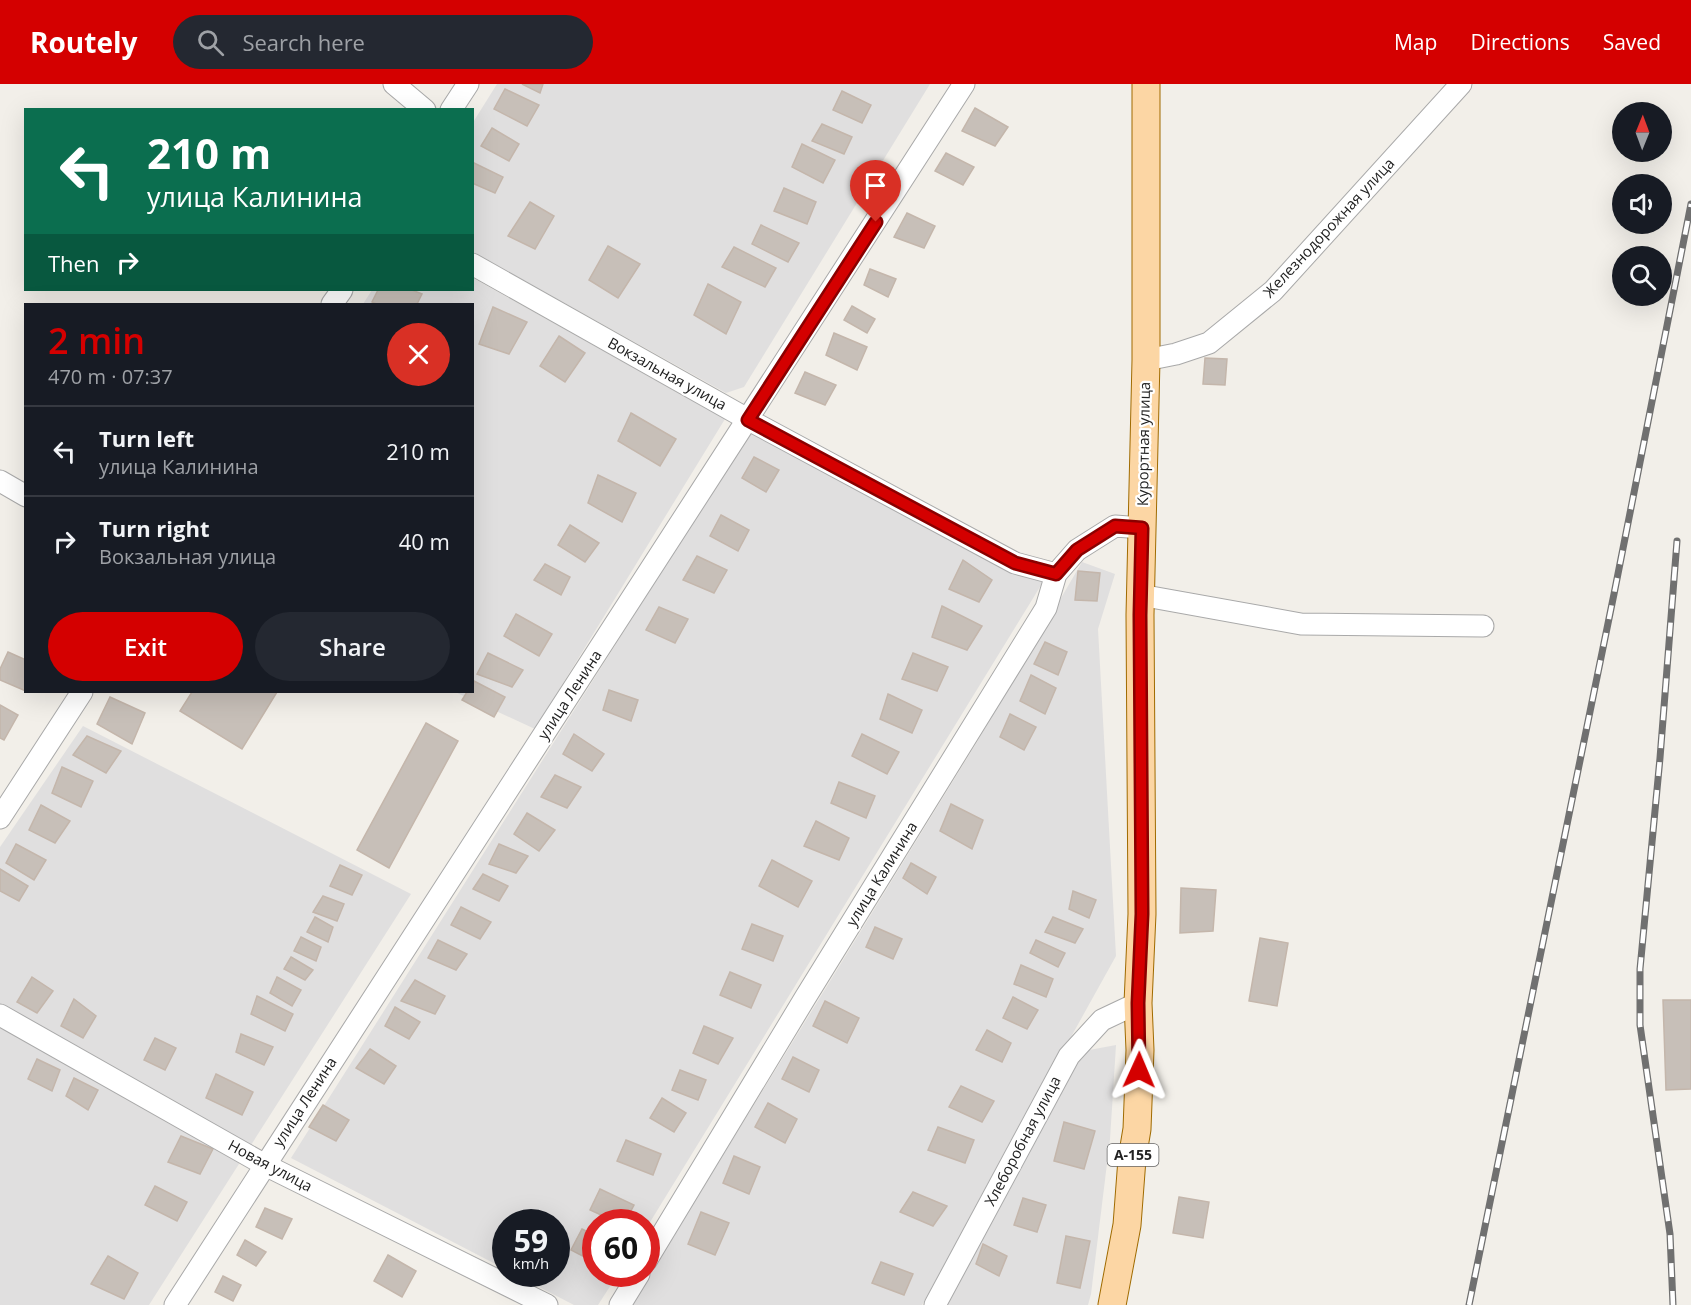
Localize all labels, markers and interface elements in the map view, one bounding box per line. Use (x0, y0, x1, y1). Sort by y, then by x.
search box (173, 15, 593, 69)
text: Routely (30, 23, 137, 61)
icon: search (194, 26, 227, 59)
text: Search here (242, 27, 365, 57)
text: Map (1394, 28, 1437, 56)
text: Directions (1470, 28, 1570, 56)
text: Saved (1603, 28, 1661, 56)
north arrow (1612, 102, 1672, 162)
map controls (1612, 102, 1672, 306)
text: 210 m (147, 124, 271, 181)
icon: left (48, 132, 126, 210)
street label: Железнодорожная улица (1258, 153, 1398, 301)
pin (850, 160, 901, 222)
icon: arrive (859, 169, 892, 202)
button: sound (1612, 174, 1672, 234)
text: улица Калинина (147, 178, 363, 215)
icon: right (111, 246, 144, 279)
button: search (1612, 246, 1672, 306)
text: Then (48, 248, 99, 278)
text: 2 min (48, 316, 145, 365)
button: close (387, 323, 450, 386)
street label: Вокзальная улица (605, 332, 730, 414)
text: 470 m · 07:37 (48, 363, 173, 390)
street label: Курортная улица (1132, 382, 1154, 506)
text: Turn left (99, 423, 194, 453)
icon: left (48, 435, 81, 468)
text: 210 m (386, 436, 450, 466)
text: улица Калинина (99, 453, 259, 480)
text: Turn right (99, 513, 210, 543)
icon: right (48, 525, 81, 558)
text: 40 m (399, 526, 450, 556)
text: Вокзальная улица (99, 543, 276, 570)
button: Exit (48, 612, 243, 681)
button: Share (255, 612, 450, 681)
street label: улица Ленина (533, 646, 606, 743)
street label: улица Калинина (841, 817, 921, 930)
position arrow (1107, 1038, 1171, 1102)
street label: улица Ленина (268, 1053, 341, 1150)
street label: Хлеборобная улица (979, 1072, 1065, 1209)
street label: Новая улица (225, 1135, 316, 1196)
road number: А-155 (1108, 1144, 1158, 1166)
speed limit sign: 60 (582, 1209, 660, 1287)
text: 59 (514, 1220, 548, 1261)
text: km/h (513, 1253, 549, 1273)

